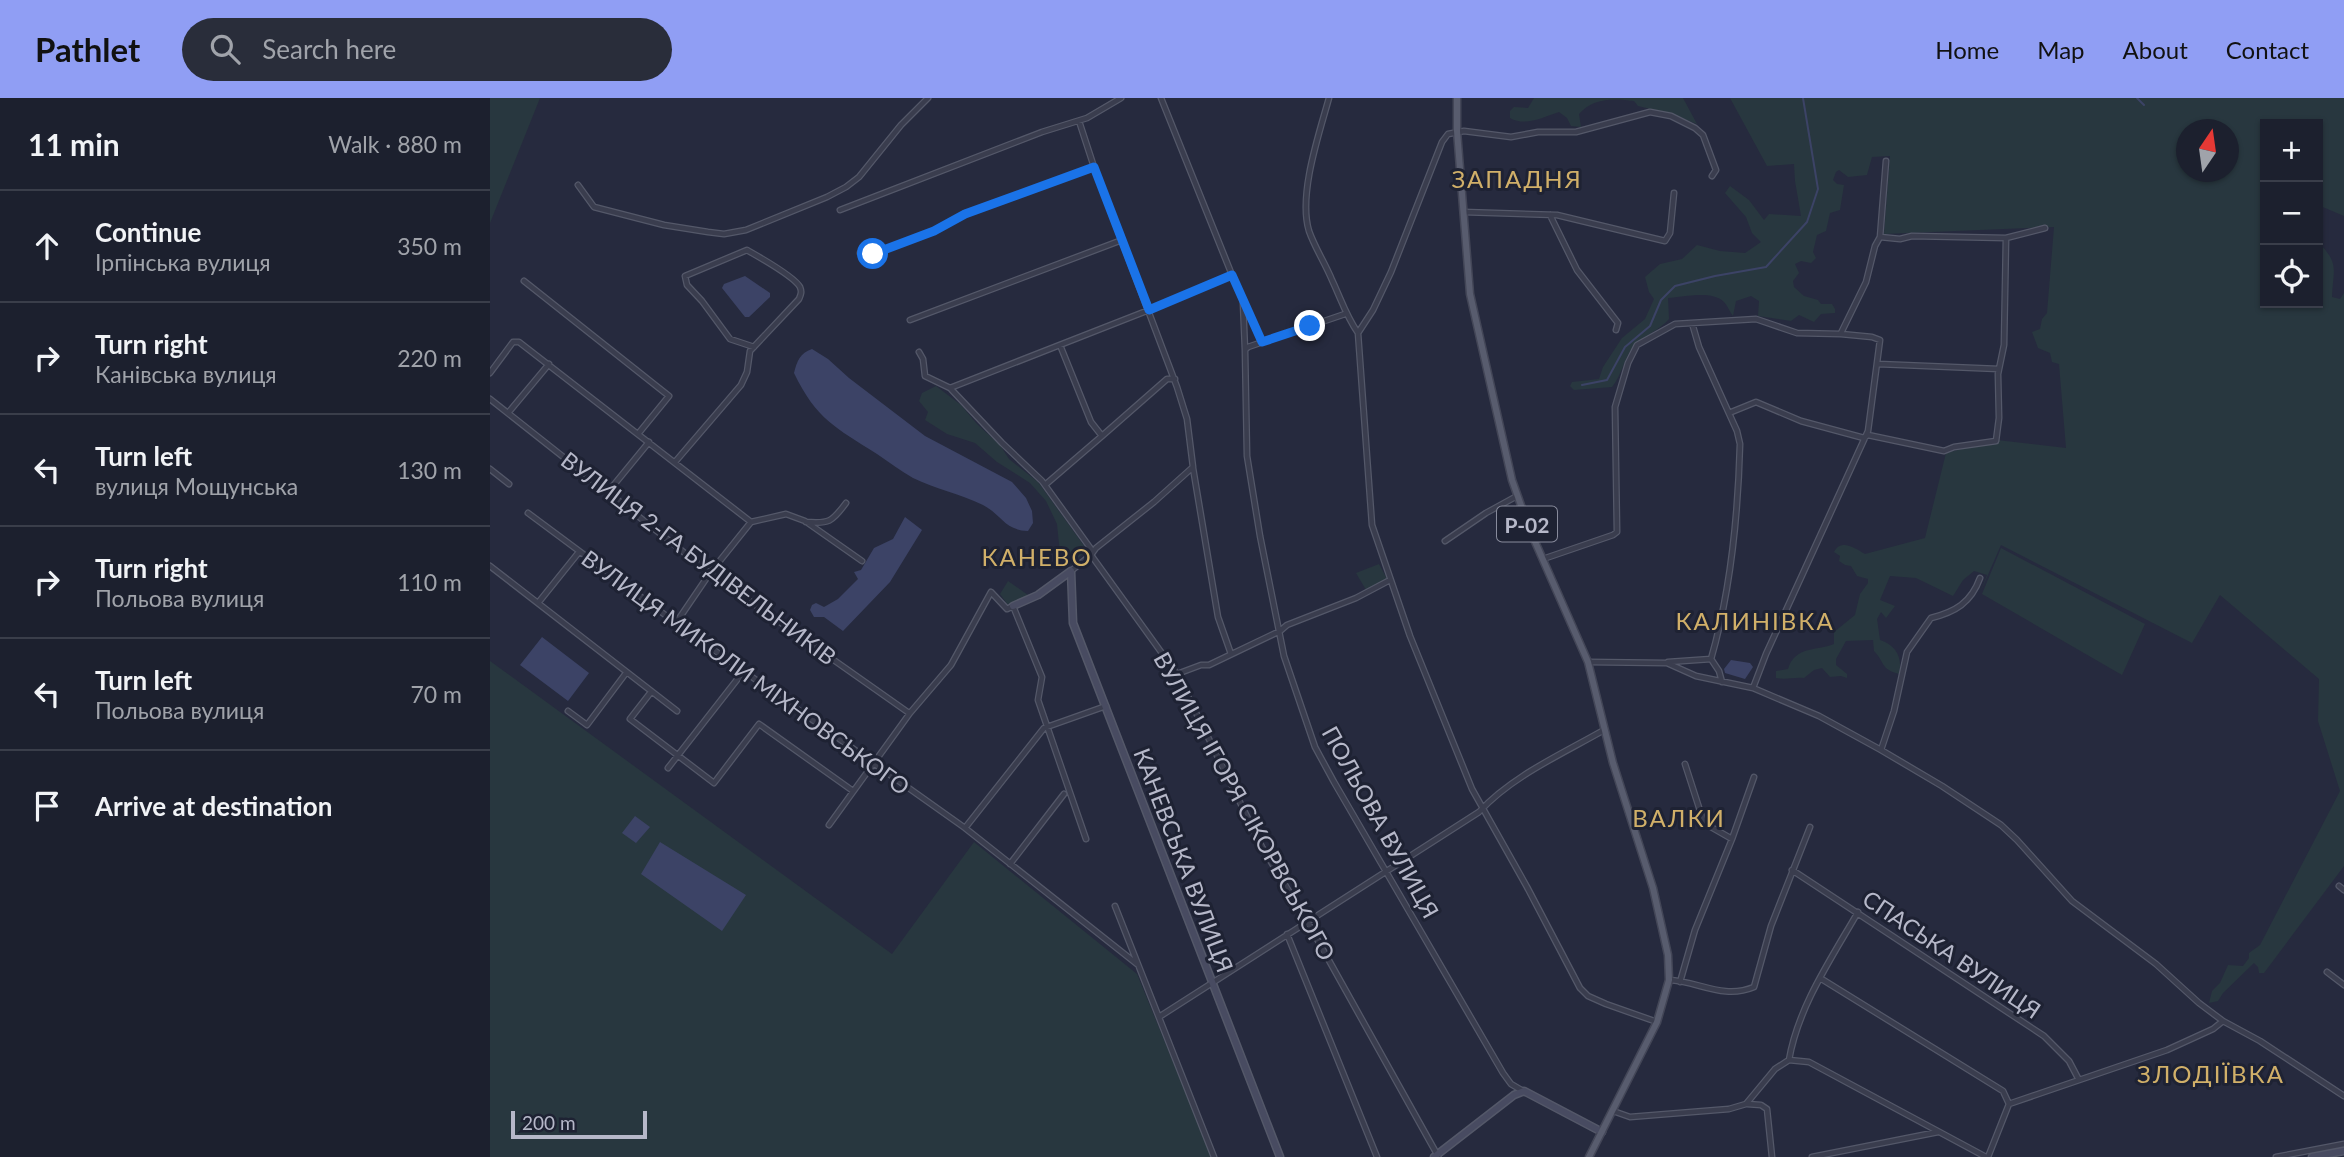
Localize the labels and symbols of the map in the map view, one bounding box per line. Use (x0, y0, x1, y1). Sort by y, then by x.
north arrow (2176, 119, 2239, 182)
district label: ЗАПАДНЯ (1451, 164, 1583, 193)
route start (857, 238, 888, 269)
route end (1294, 310, 1325, 341)
street label: ВУЛИЦЯ 2-ГА БУДІВЕЛЬНИКІВ (556, 445, 842, 671)
road number: Р-02 (1497, 506, 1557, 542)
district label: КАНЕВО (981, 542, 1093, 571)
street label: ВУЛИЦЯ МИКОЛИ МІХНОВСЬКОГО (577, 544, 915, 800)
district label: КАЛИНІВКА (1675, 606, 1835, 635)
street label: ВУЛИЦЯ ІГОРЯ СІКОРВСЬКОГО (1148, 647, 1342, 965)
street label: ПОЛЬОВА ВУЛИЦЯ (1317, 721, 1445, 923)
street label: КАНЕВСЬКА ВУЛИЦЯ (1128, 744, 1240, 976)
district label: ВАЛКИ (1632, 803, 1726, 832)
street label: СПАСЬКА ВУЛИЦЯ (1858, 884, 2046, 1024)
district label: ЗЛОДІЇВКА (2137, 1059, 2285, 1088)
scale bar (511, 1108, 648, 1140)

